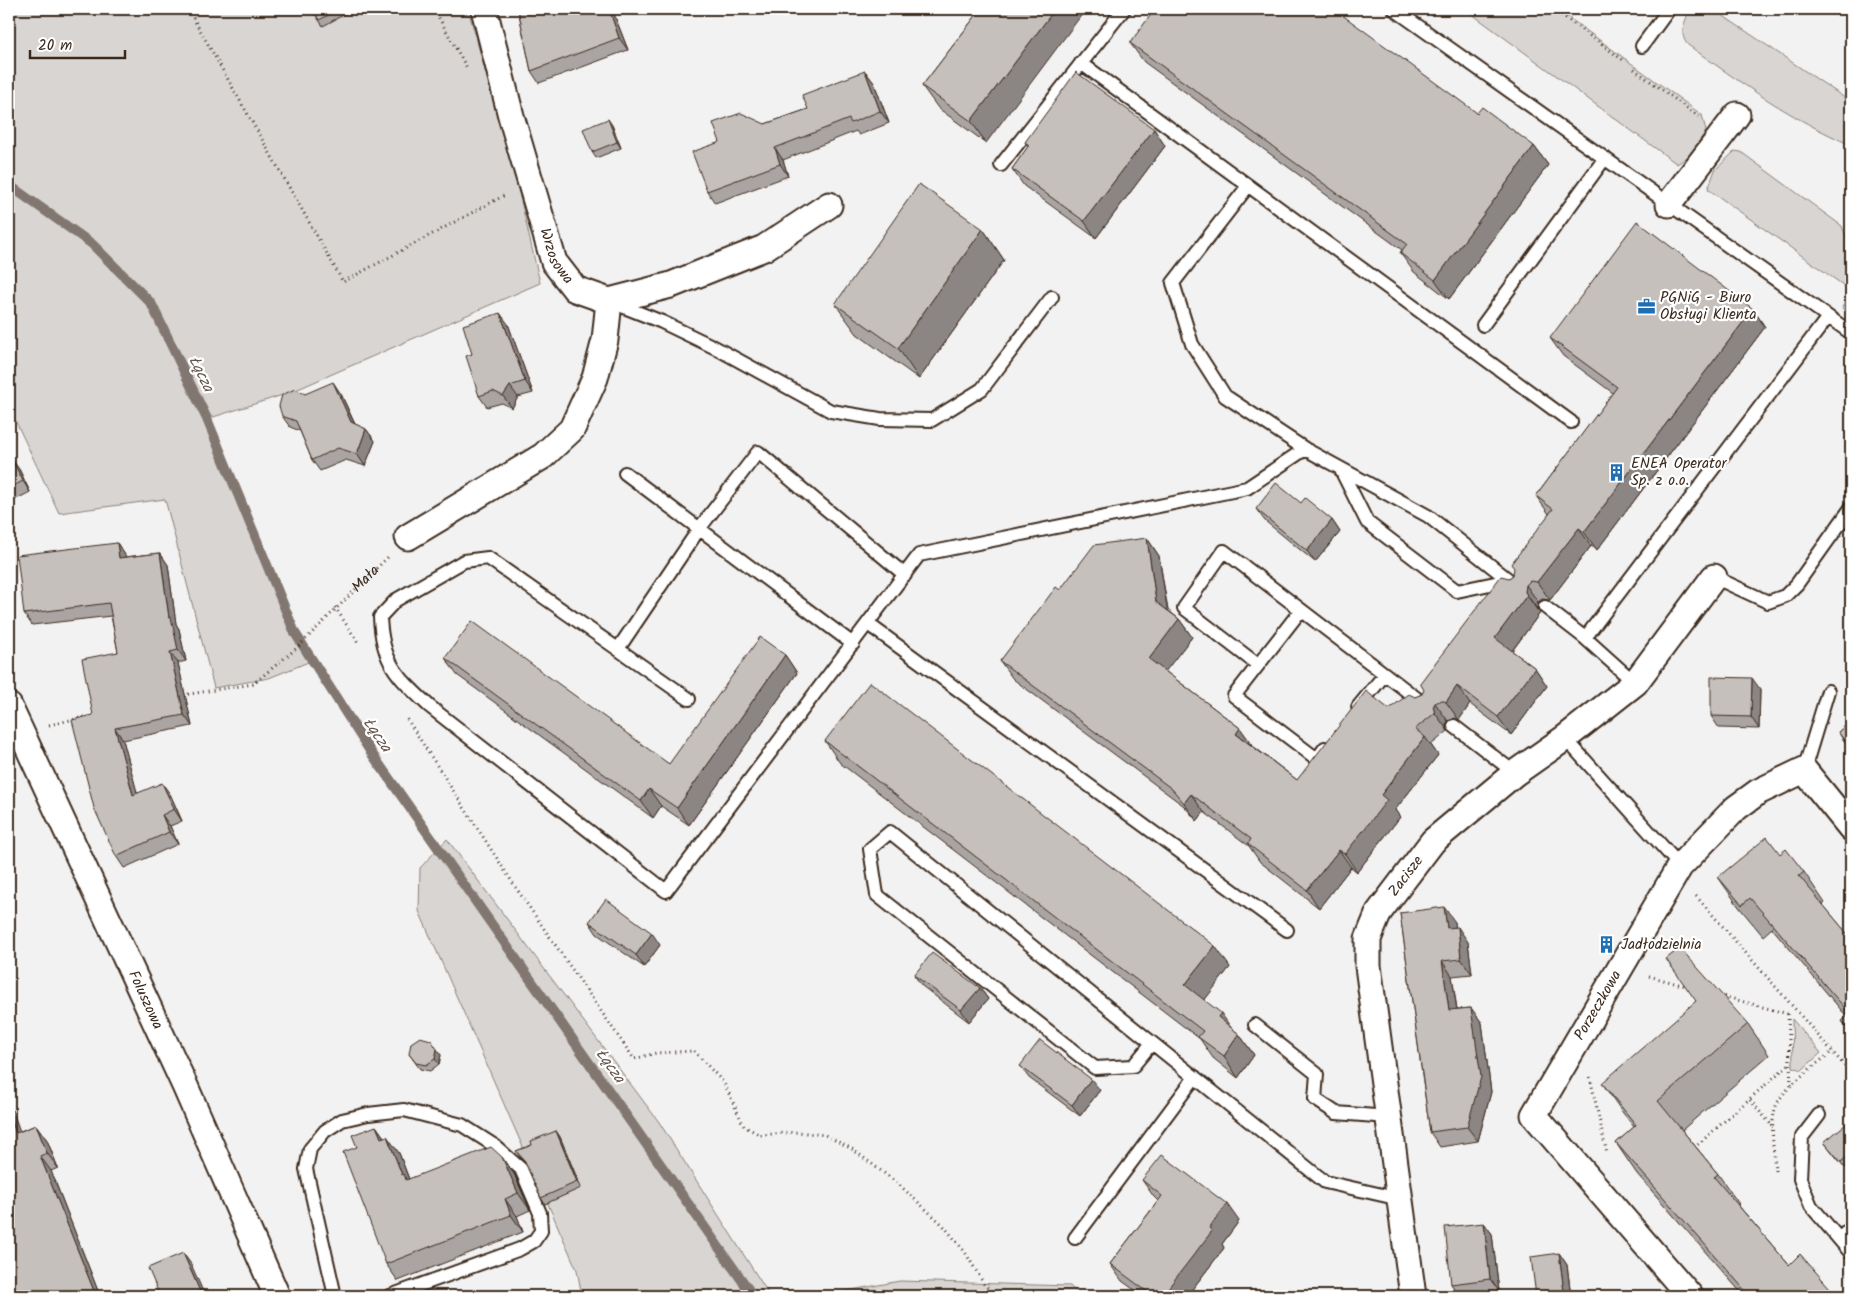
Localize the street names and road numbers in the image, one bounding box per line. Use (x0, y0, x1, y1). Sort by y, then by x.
street label: Wrzosowa (533, 225, 579, 290)
street label: Mała (346, 560, 385, 599)
street label: Zacisze (1383, 850, 1430, 902)
street label: Porzeczkowa (1568, 966, 1628, 1045)
street label: Foluszowa (121, 967, 169, 1033)

